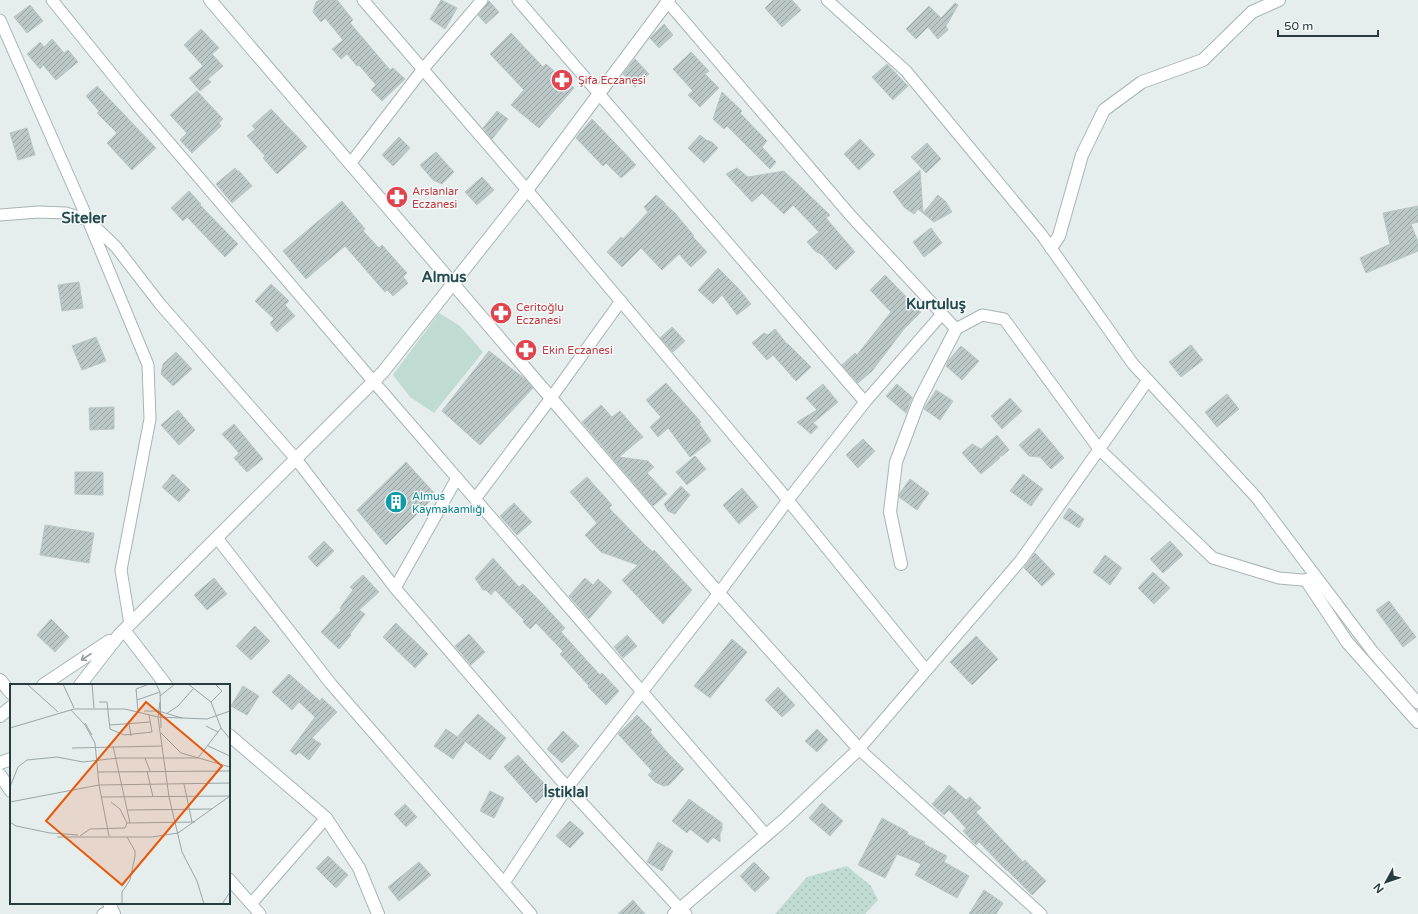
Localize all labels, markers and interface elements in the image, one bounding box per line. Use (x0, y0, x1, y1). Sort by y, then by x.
scale bar (1278, 12, 1378, 38)
text: 50 m (1284, 19, 1313, 33)
pharmacy icon: Şifa Eczanesi (549, 67, 575, 93)
place label: Şifa Eczanesi (578, 74, 646, 87)
pharmacy icon: Arslanlar Eczanesi (384, 184, 410, 210)
place label: Arslanlar Eczanesi (412, 185, 459, 211)
district label: Siteler (62, 209, 107, 227)
district label: Almus (422, 268, 466, 286)
district label: Kurtuluş (906, 295, 966, 314)
pharmacy icon: Ceritoğlu Eczanesi (488, 300, 514, 326)
place label: Ceritoğlu Eczanesi (516, 301, 564, 327)
pharmacy icon: Ekin Eczanesi (513, 337, 539, 363)
place label: Ekin Eczanesi (542, 344, 613, 357)
building icon: Almus Kaymakamlığı (383, 489, 409, 515)
place label: Almus Kaymakamlığı (412, 490, 485, 516)
one-way arrow (80, 653, 92, 661)
inset map (10, 684, 230, 904)
district label: İstiklal (544, 783, 588, 801)
north arrow (1366, 862, 1406, 902)
text: N (1371, 881, 1387, 896)

